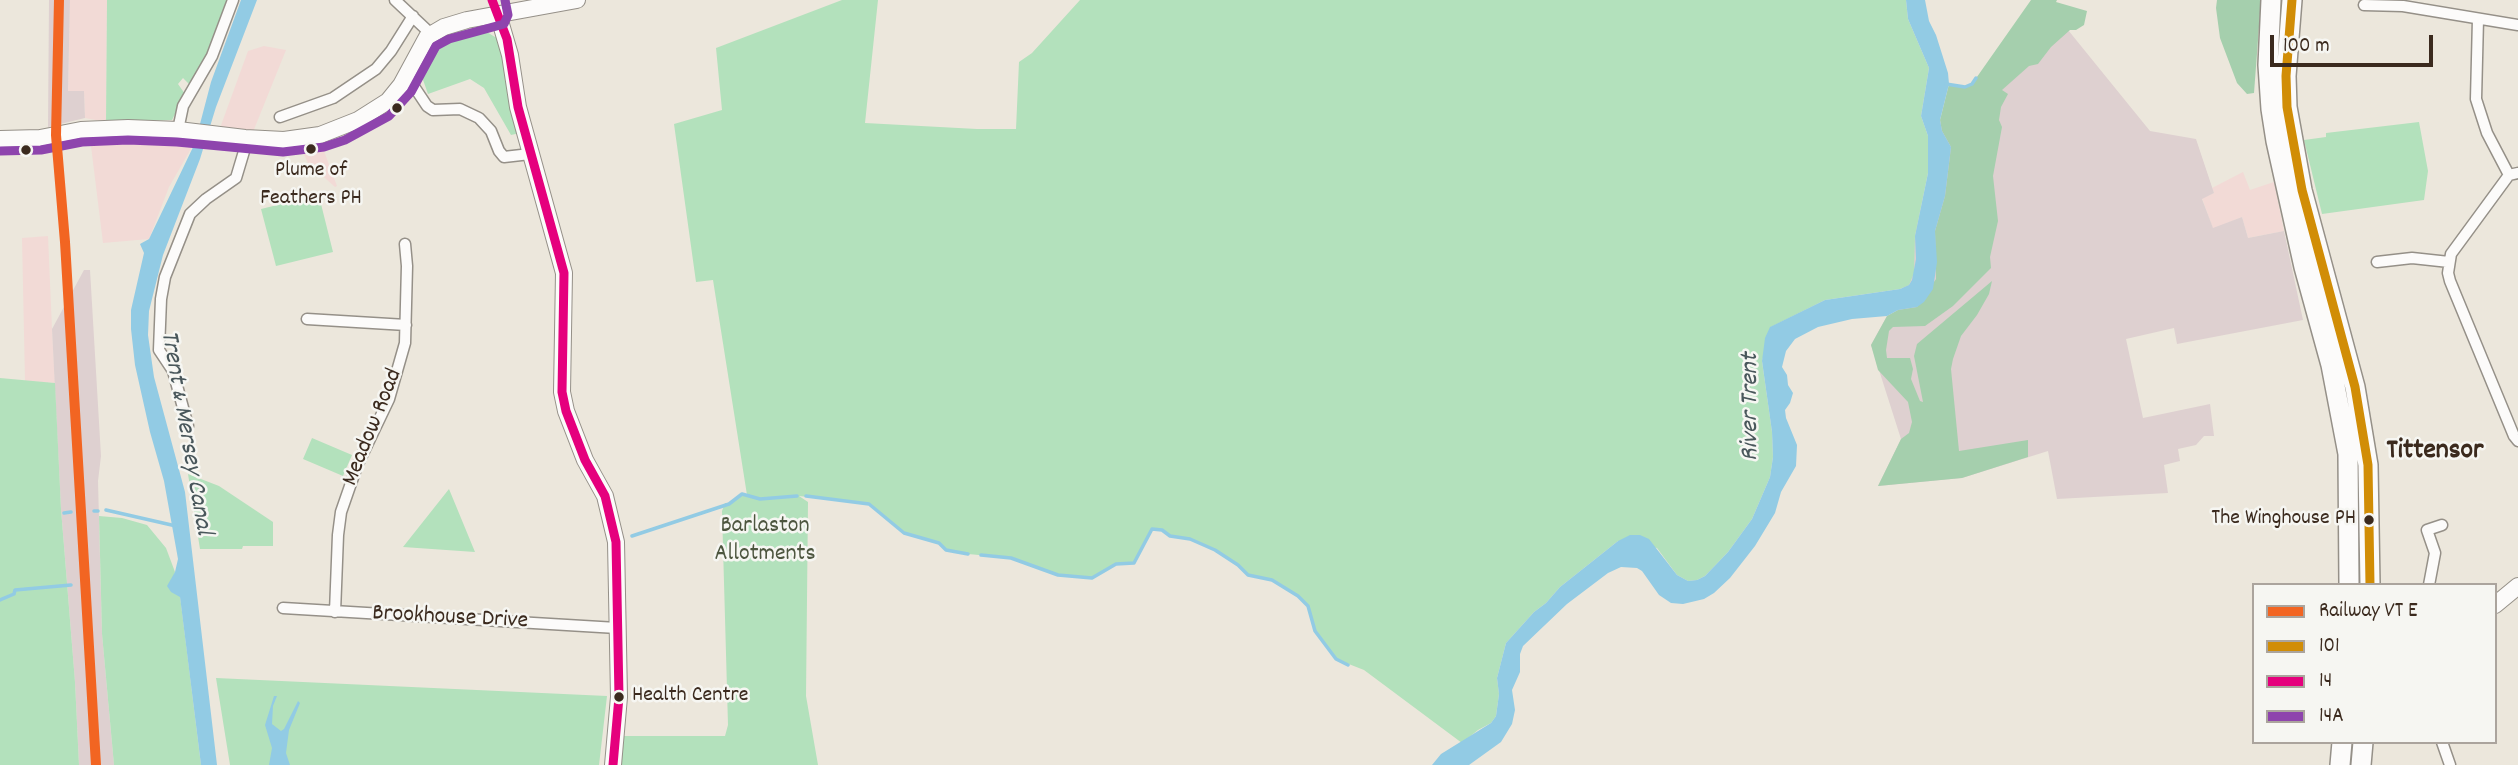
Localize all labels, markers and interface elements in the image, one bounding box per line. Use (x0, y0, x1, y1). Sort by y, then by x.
scale bar (2273, 21, 2436, 65)
text: 100 m (2283, 32, 2330, 62)
unlabelled marker (390, 101, 404, 115)
marker: Plume of Feathers PH (304, 142, 318, 156)
unlabelled marker (19, 143, 33, 157)
place label: Plume of Feathers PH (260, 159, 362, 210)
water label: Trent & Mersey Canal (151, 328, 217, 538)
water label: River Trent (1736, 353, 1768, 461)
street label: Meadow Road (337, 365, 411, 491)
district label: Tittensor (2387, 436, 2483, 470)
place label: The Winghouse PH (2211, 507, 2356, 533)
marker: The Winghouse PH (2362, 513, 2376, 527)
park label: Barlaston Allotments (714, 514, 816, 570)
legend (2252, 583, 2497, 744)
text: Railway VT E (2319, 597, 2417, 627)
street label: Brookhouse Drive (371, 601, 529, 637)
text: 101 (2319, 632, 2340, 662)
text: 14 (2319, 667, 2332, 697)
place label: Health Centre (632, 684, 748, 710)
marker: Health Centre (612, 690, 626, 704)
text: 14A (2319, 702, 2344, 732)

